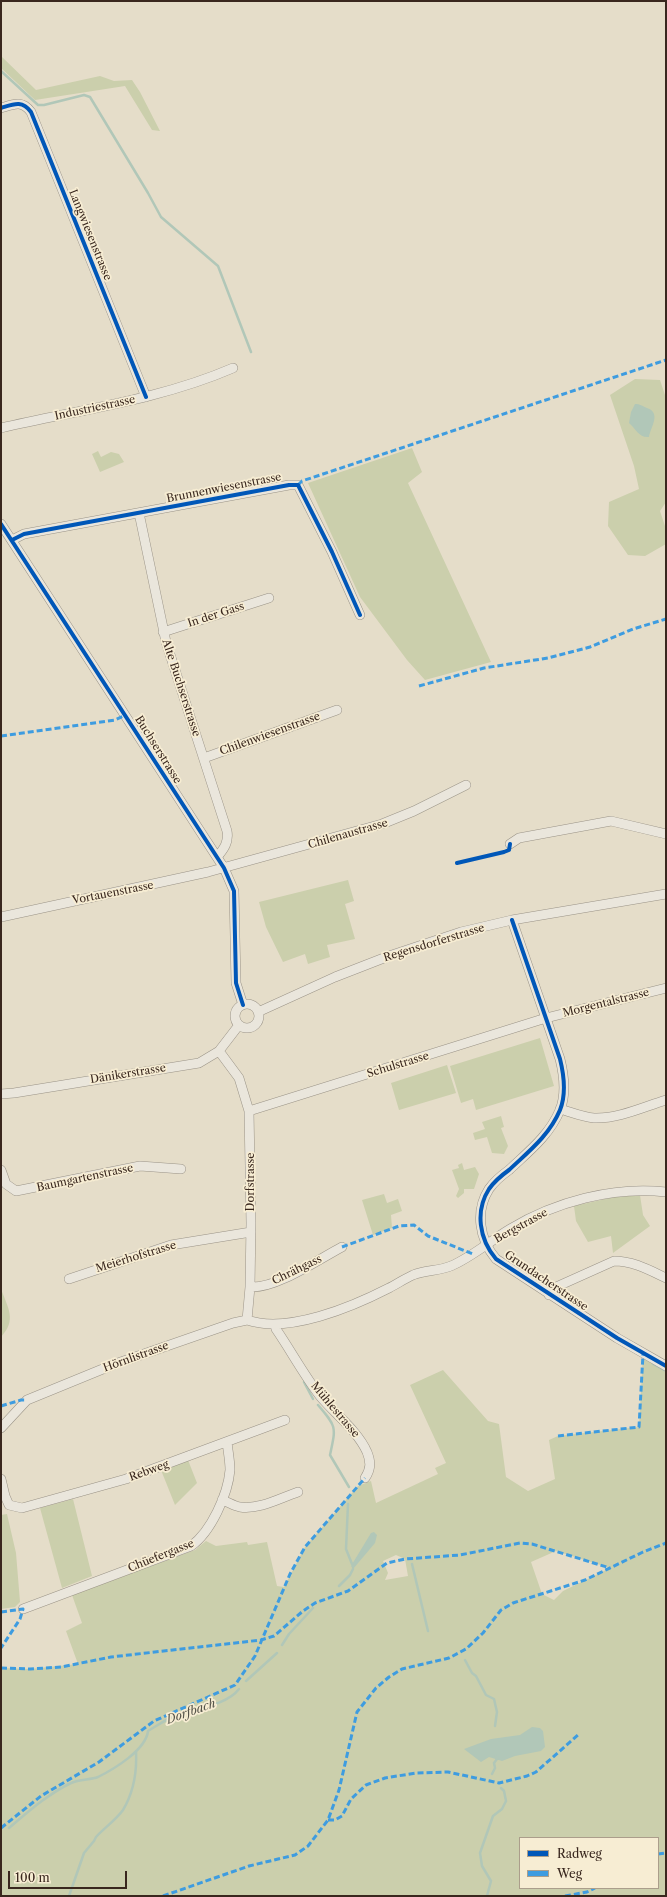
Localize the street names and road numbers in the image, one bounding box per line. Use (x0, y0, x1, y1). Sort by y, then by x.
street label: Langwiesenstrasse (66, 188, 114, 282)
street label: Industriestrasse (54, 393, 136, 423)
street label: Brunnenwiesenstrasse (165, 470, 283, 506)
street label: In der Gass (186, 600, 246, 630)
street label: Alte Buchserstrasse (159, 638, 203, 738)
street label: Chilenwiesenstrasse (218, 710, 322, 758)
street label: Buchserstrasse (132, 714, 184, 786)
street label: Chilenaustrasse (307, 816, 389, 852)
street label: Vortauenstrasse (71, 879, 155, 907)
street label: Regensdorferstrasse (382, 921, 486, 965)
street label: Morgentalstrasse (561, 986, 651, 1020)
street label: Schulstrasse (365, 1049, 431, 1081)
street label: Dänikerstrasse (89, 1062, 167, 1086)
street label: Dorfstrasse (244, 1153, 258, 1211)
street label: Baumgartenstrasse (36, 1161, 134, 1195)
street label: Bergstrasse (492, 1206, 550, 1246)
street label: Meierhofstrasse (94, 1238, 178, 1276)
street label: Grundacherstrasse (502, 1248, 590, 1314)
street label: Chrähgass (270, 1252, 324, 1288)
street label: Hörnlistrasse (101, 1339, 171, 1375)
street label: Mühlestrasse (308, 1379, 362, 1441)
street label: Rebweg (127, 1458, 171, 1484)
street label: Chüefergasse (126, 1537, 196, 1575)

